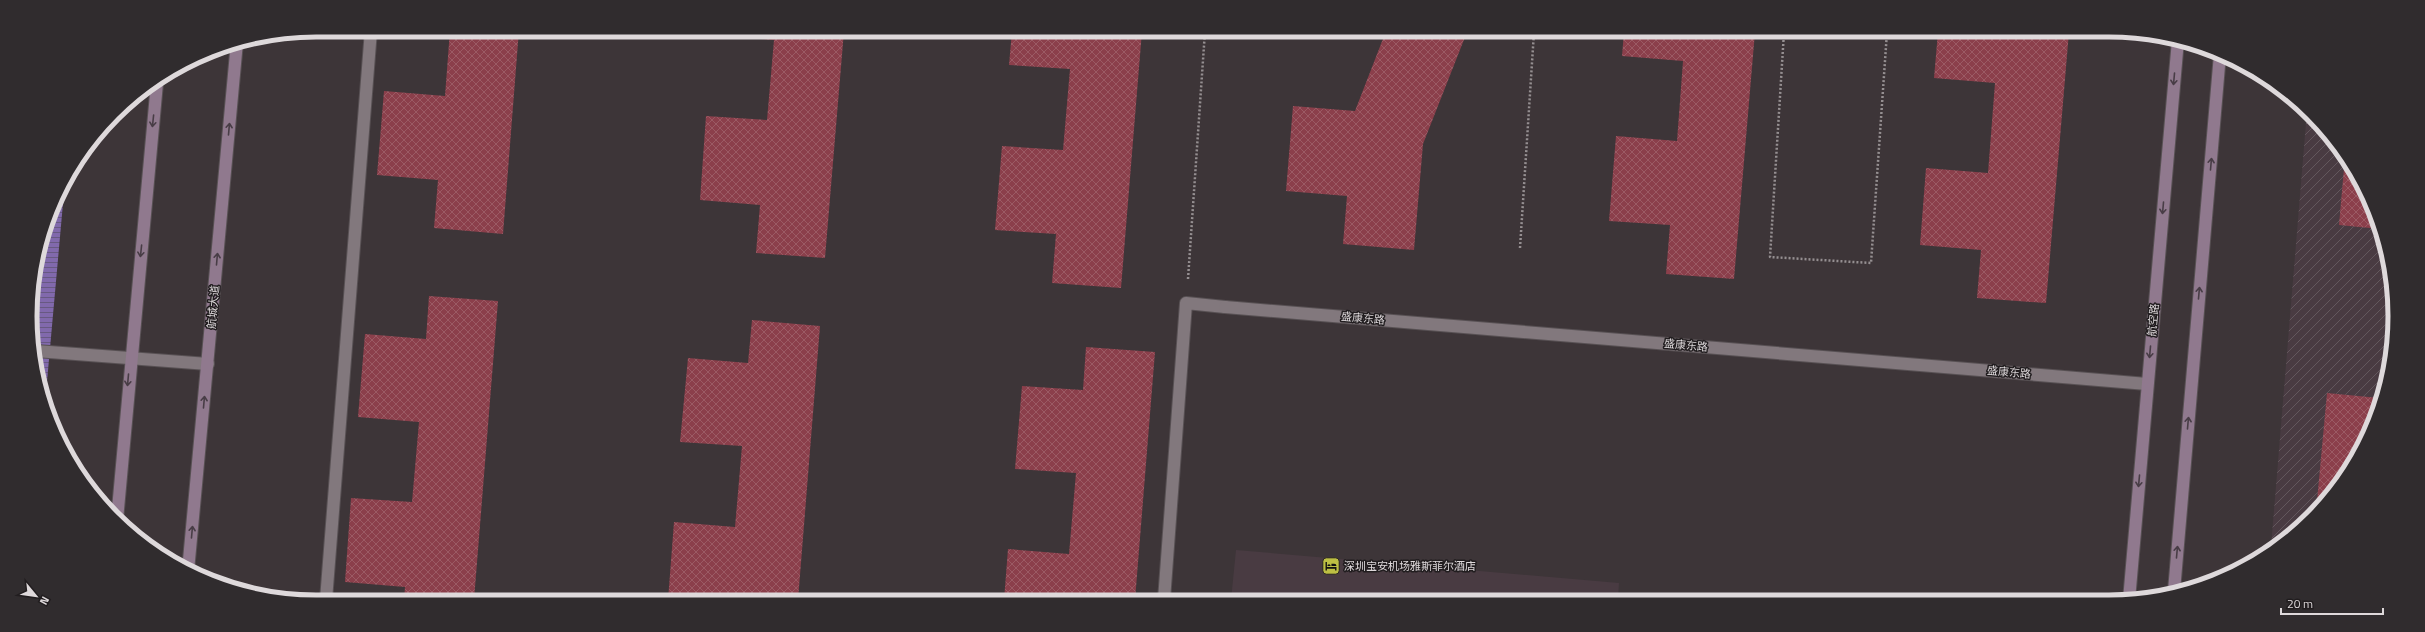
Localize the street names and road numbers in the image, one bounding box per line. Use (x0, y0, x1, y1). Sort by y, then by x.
street label: 航城大道 (203, 284, 223, 330)
street label: 航空路 (2144, 303, 2162, 337)
street label: 盛康东路 (1340, 308, 1386, 328)
street label: 盛康东路 (1663, 335, 1709, 355)
street label: 盛康东路 (1986, 362, 2032, 382)

